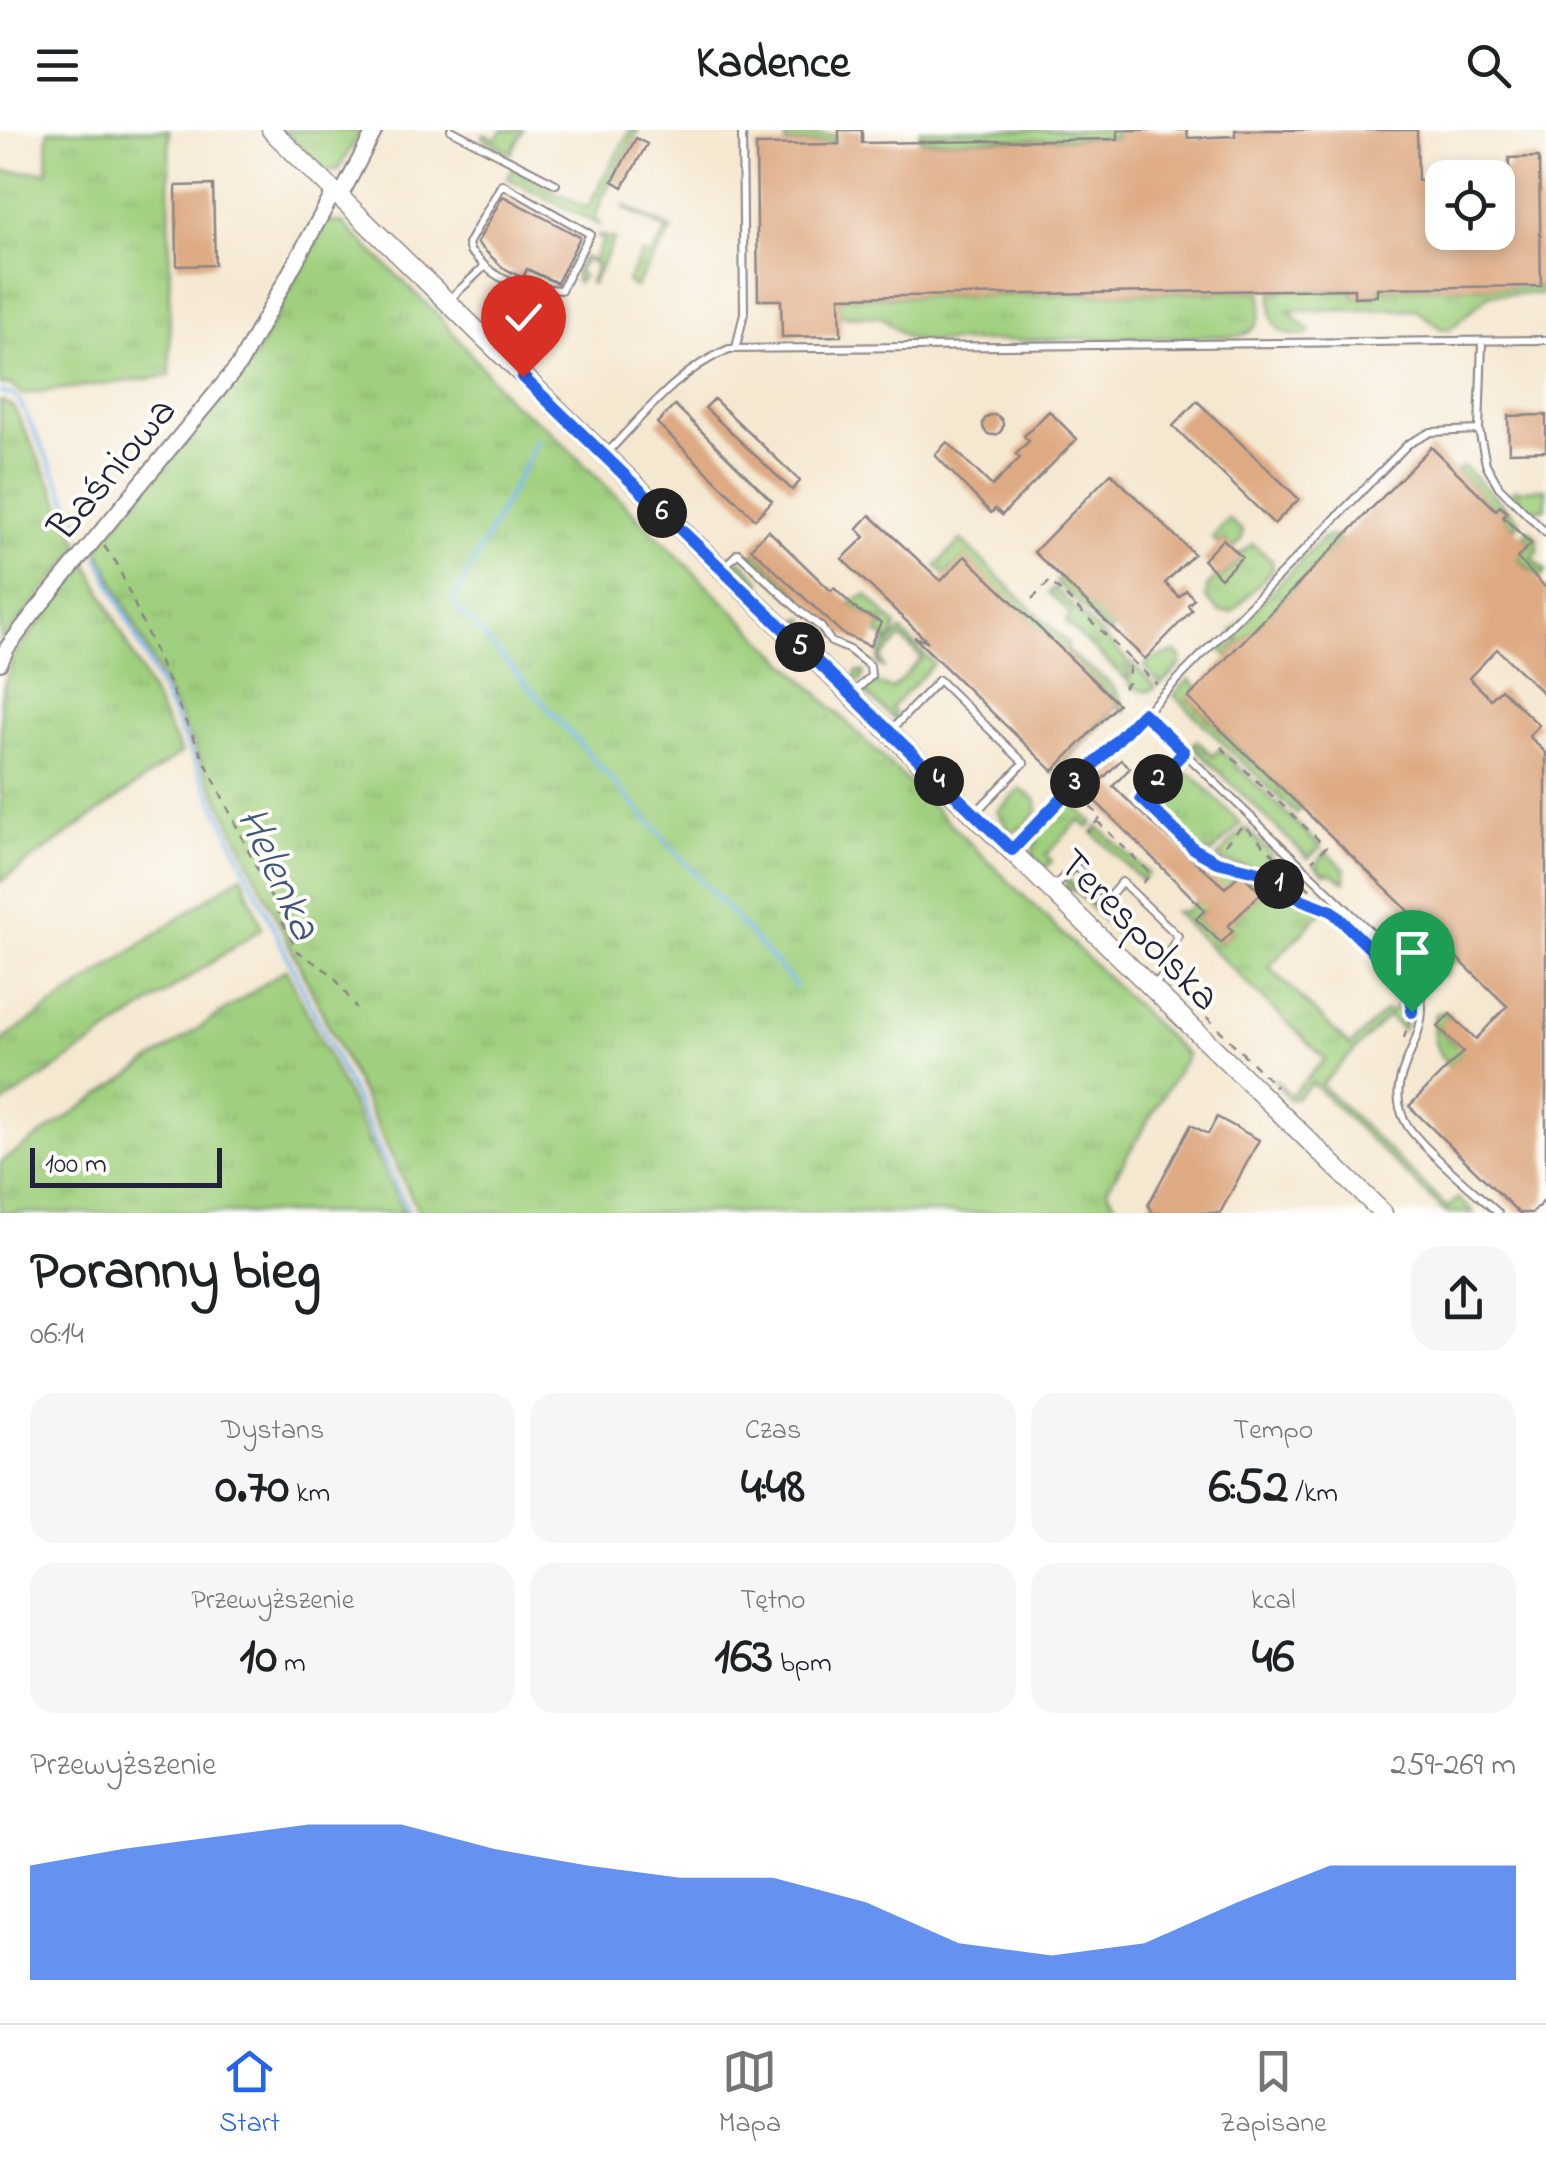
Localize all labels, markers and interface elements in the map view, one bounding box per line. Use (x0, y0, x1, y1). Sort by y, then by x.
text: Kadence (696, 32, 850, 98)
icon: menu (30, 38, 85, 93)
icon: search (1461, 38, 1516, 93)
map controls (1425, 160, 1515, 250)
button: locate (1425, 160, 1515, 250)
pin (481, 275, 566, 378)
icon: check (496, 290, 551, 345)
street label: Baśniowa (34, 384, 192, 556)
pin: 6 (637, 488, 687, 538)
text: 6 (656, 492, 668, 533)
pin: 5 (775, 622, 825, 672)
text: 5 (792, 626, 808, 667)
pin: 2 (1133, 754, 1183, 804)
pin: 4 (914, 756, 964, 806)
pin: 3 (1050, 758, 1100, 808)
text: 2 (1151, 758, 1165, 799)
text: 4 (933, 760, 945, 801)
text: 3 (1069, 762, 1081, 803)
water label: Helenka (217, 797, 336, 952)
street label: Terespolska (1042, 836, 1233, 1027)
pin: 1 (1254, 859, 1304, 909)
text: 1 (1275, 863, 1283, 904)
pin (1370, 910, 1455, 1013)
icon: arrive (1385, 925, 1440, 980)
scale bar (30, 1143, 222, 1188)
text: 100 m (45, 1145, 107, 1186)
text: Poranny bieg (30, 1234, 321, 1314)
button: share (1411, 1246, 1516, 1351)
text: 06:14 (30, 1312, 84, 1359)
text: Dystans (221, 1411, 324, 1452)
text: Czas (745, 1411, 801, 1452)
text: Tempo (1233, 1411, 1313, 1452)
text: 0.70 (215, 1452, 289, 1525)
text: 4:48 (741, 1452, 805, 1525)
text: 6:52 (1209, 1452, 1288, 1525)
text: km (289, 1474, 330, 1515)
text: /km (1288, 1474, 1338, 1515)
text: Przewyższenie (191, 1581, 354, 1622)
text: Tętno (740, 1581, 806, 1622)
text: kcal (1251, 1581, 1296, 1622)
text: 10 (240, 1622, 277, 1695)
text: 163 (714, 1622, 773, 1695)
text: 46 (1252, 1622, 1295, 1695)
text: m (277, 1644, 306, 1685)
text: bpm (773, 1644, 832, 1685)
text: Przewyższenie (30, 1743, 216, 1790)
text: 259–269 m (1390, 1743, 1516, 1790)
tab: Start (219, 2044, 280, 2145)
tab: Mapa (719, 2044, 781, 2145)
tab: Zapisane (1220, 2044, 1327, 2145)

